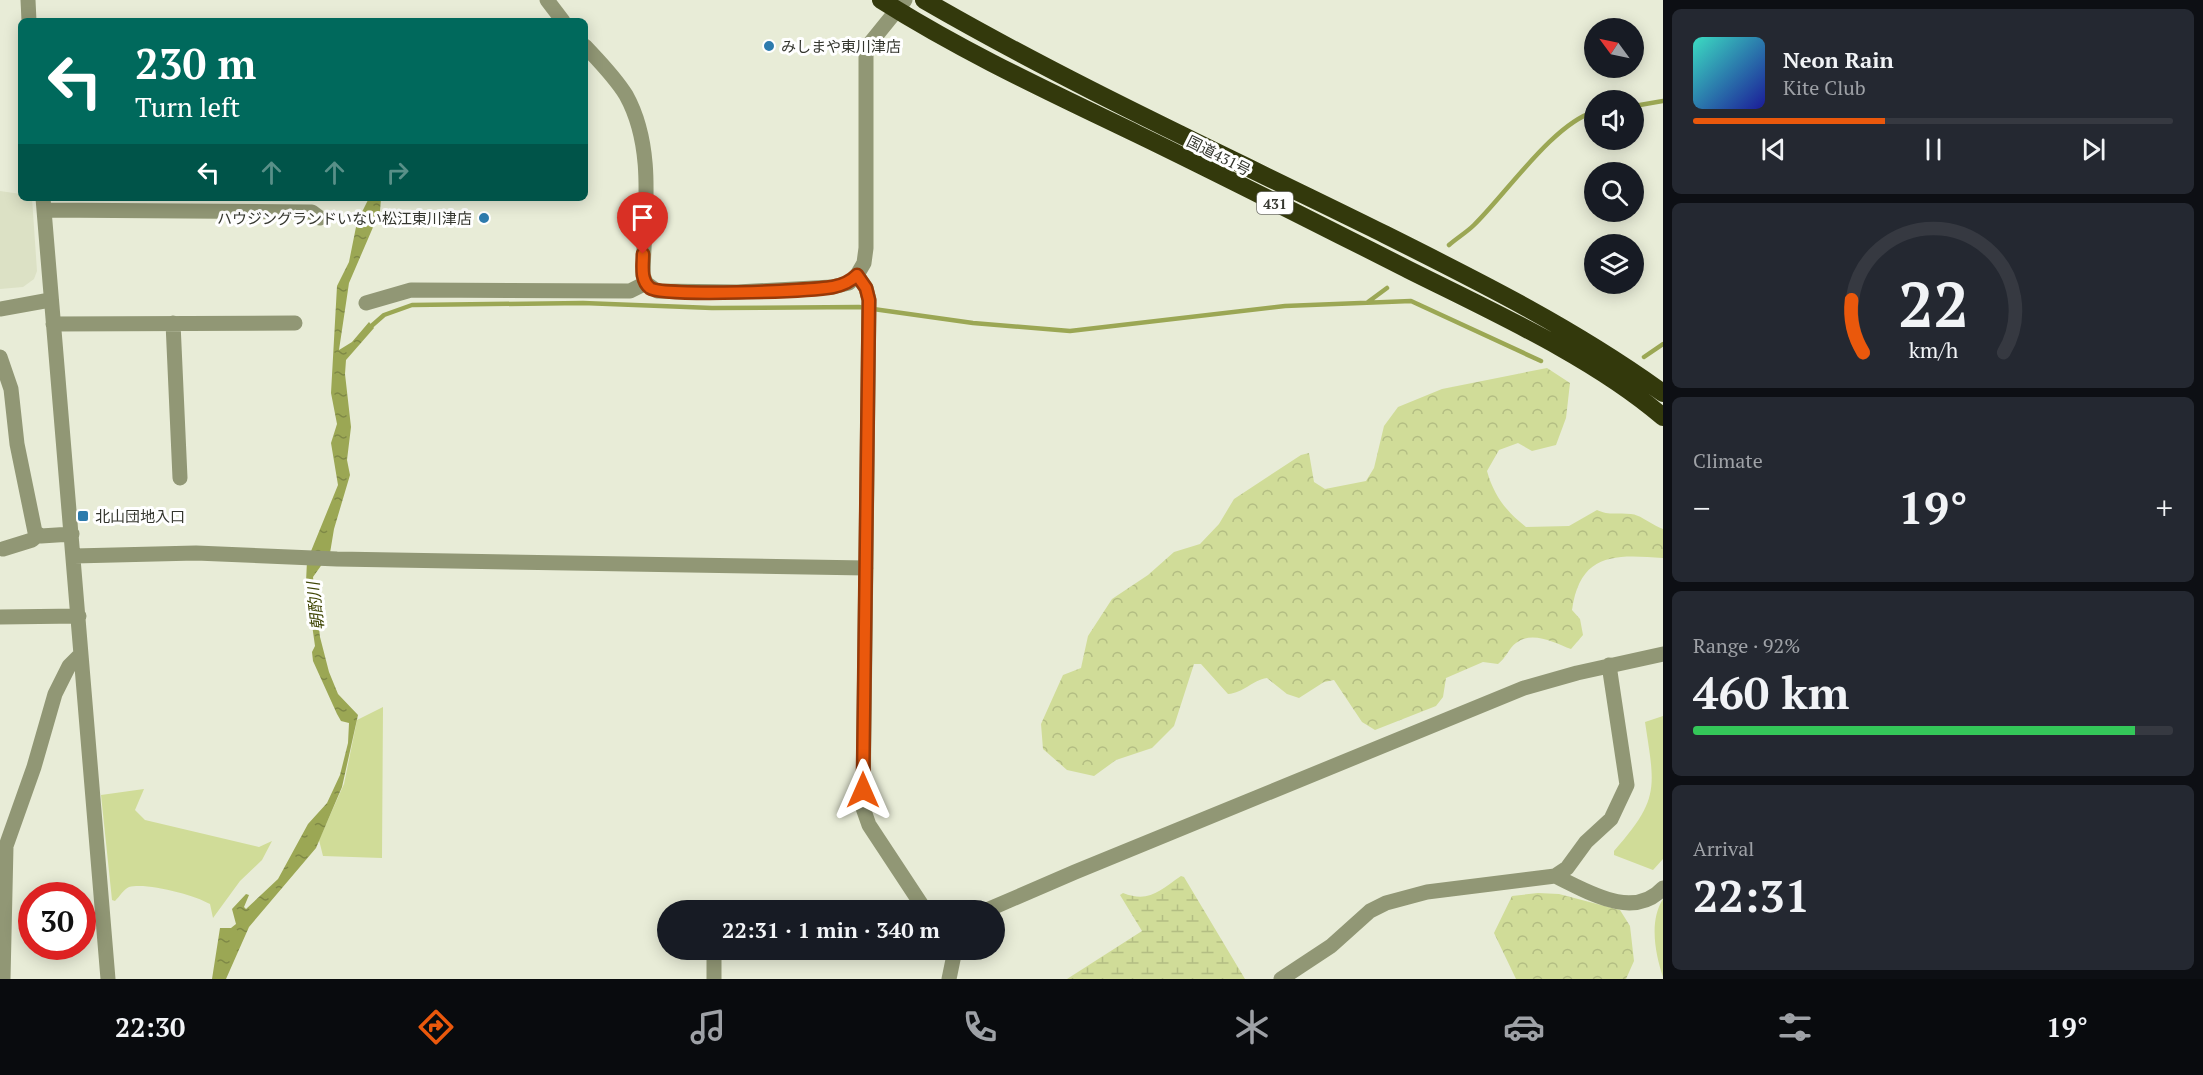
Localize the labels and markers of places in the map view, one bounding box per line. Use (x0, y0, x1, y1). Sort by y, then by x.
place label: みしまや東川津店 (781, 36, 901, 56)
marker: みしまや東川津店 (762, 39, 776, 53)
pin (617, 192, 668, 254)
place label: ハウジングランドいない松江東川津店 (217, 208, 472, 228)
marker: ハウジングランドいない松江東川津店 (477, 211, 491, 225)
place label: 北山団地入口 (95, 506, 185, 526)
marker: 北山団地入口 (76, 509, 90, 523)

